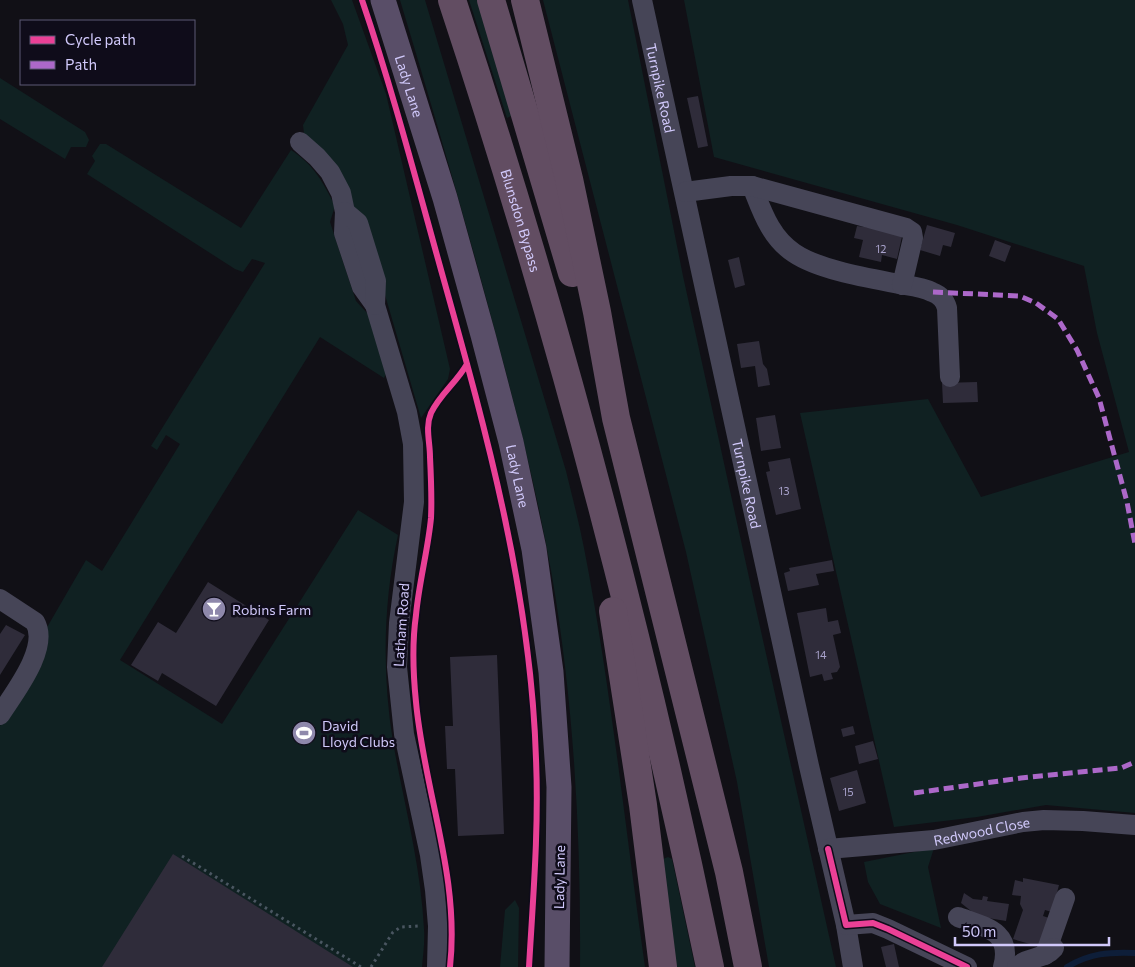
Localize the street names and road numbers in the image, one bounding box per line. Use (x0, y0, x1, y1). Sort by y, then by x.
street label: Turnpike Road (643, 42, 679, 134)
street label: Lady Lane (392, 53, 428, 119)
street label: Blunsdon Bypass (498, 167, 545, 274)
street label: Turnpike Road (729, 437, 765, 530)
street label: Lady Lane (503, 443, 533, 509)
street label: Latham Road (390, 583, 412, 667)
street label: Redwood Close (932, 813, 1031, 848)
street label: Lady Lane (550, 845, 568, 909)

